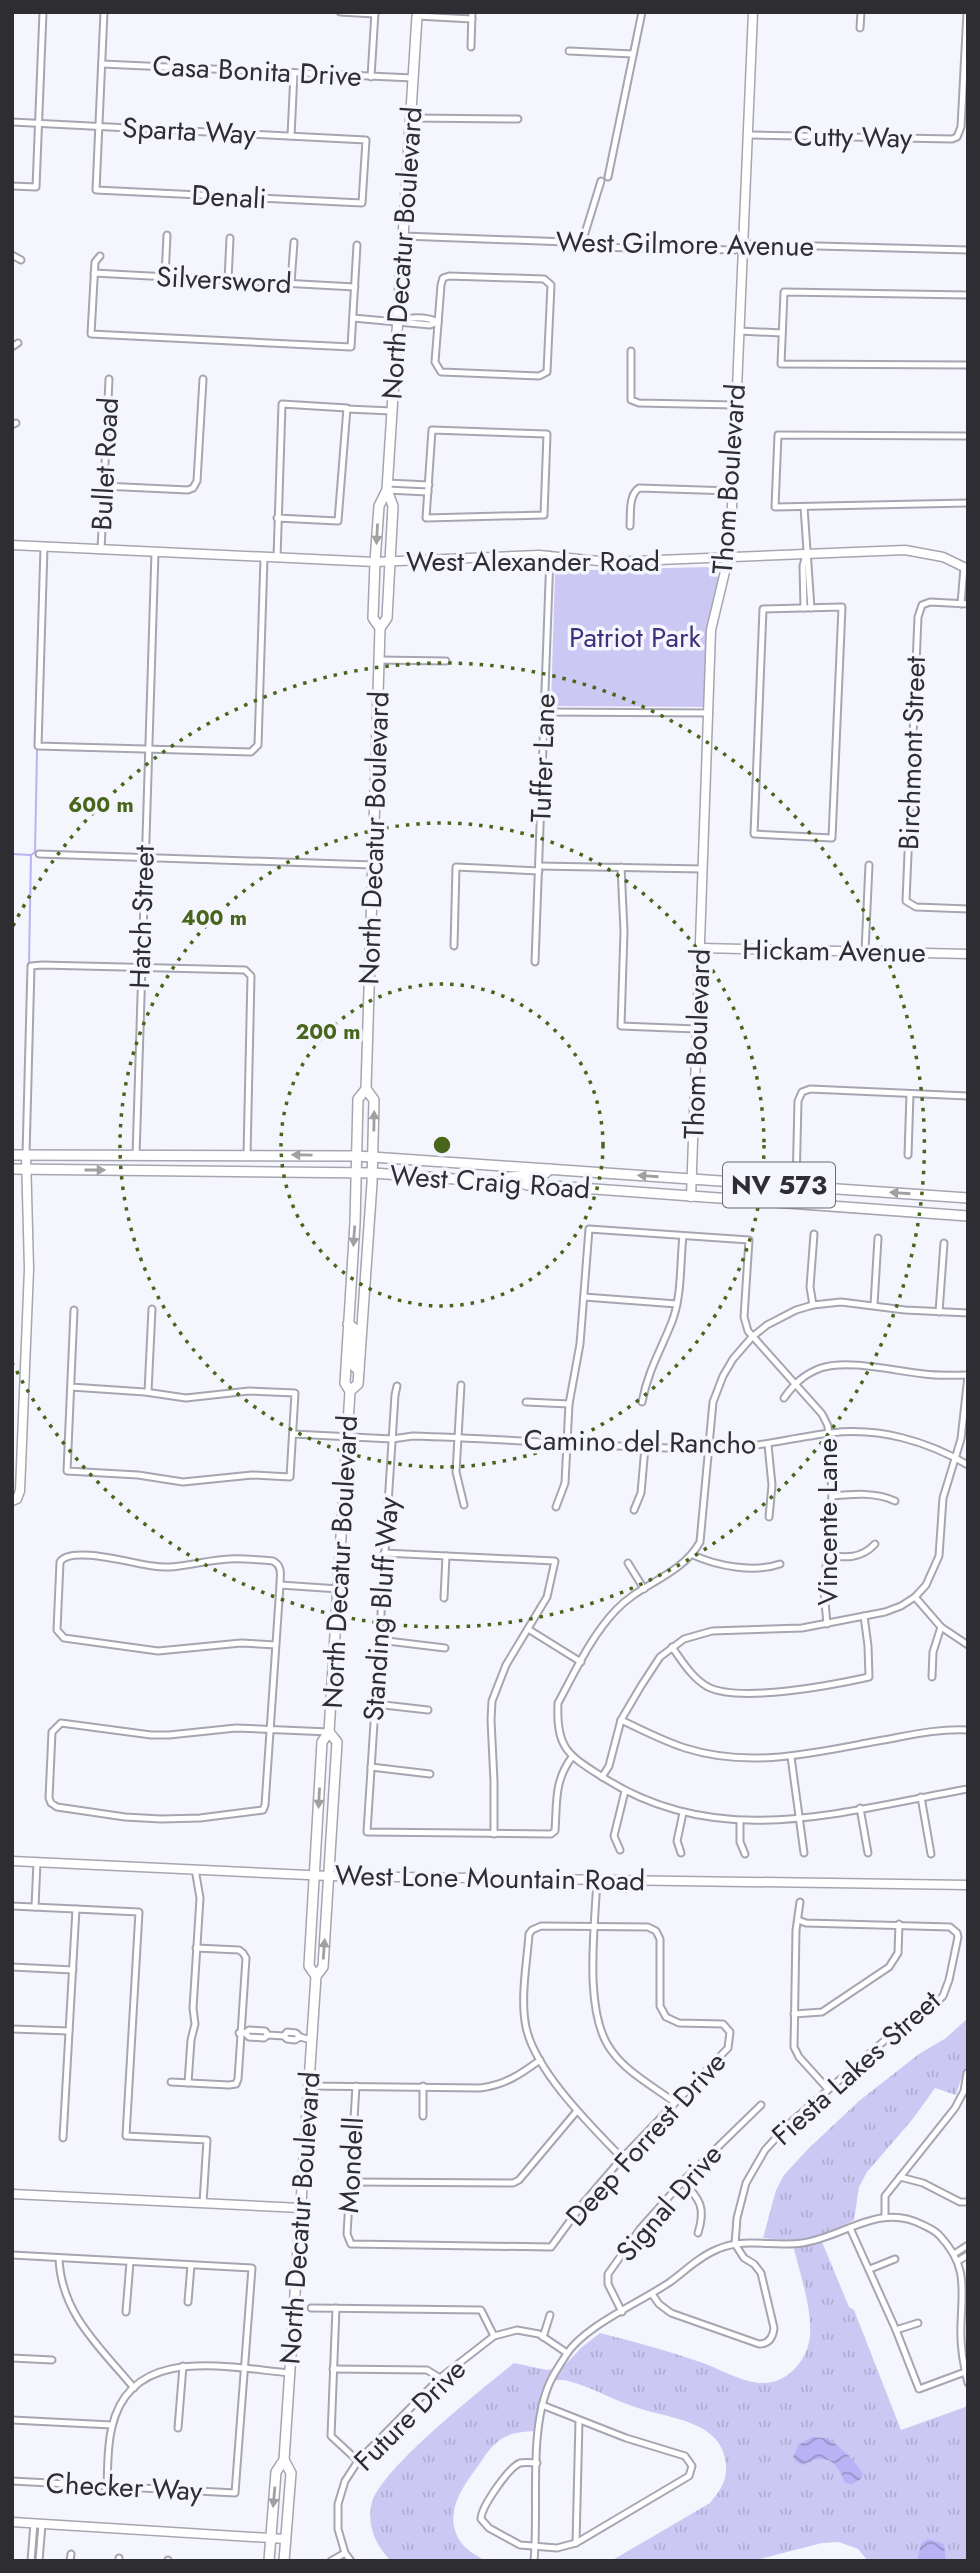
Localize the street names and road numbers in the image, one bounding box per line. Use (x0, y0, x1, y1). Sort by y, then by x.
street label: Casa Bonita Drive (151, 45, 363, 97)
street label: North Decatur Boulevard (371, 105, 433, 401)
street label: Sparta Way (121, 107, 257, 155)
street label: Cutty Way (793, 115, 913, 159)
street label: Denali (190, 175, 268, 219)
street label: West Gilmore Avenue (556, 221, 814, 267)
street label: Silversword (155, 256, 293, 304)
street label: Thom Boulevard (702, 382, 756, 576)
street label: Bullet Road (81, 396, 129, 532)
street label: West Alexander Road (406, 541, 660, 582)
street label: Birchmont Street (888, 655, 936, 851)
street label: North Decatur Boulevard (348, 691, 400, 985)
street label: Tuffer Lane (520, 693, 566, 823)
street label: Hatch Street (119, 844, 165, 989)
street label: Hickam Avenue (742, 929, 926, 973)
street label: Thom Boulevard (673, 948, 721, 1140)
street label: West Craig Road (389, 1155, 591, 1209)
road number: NV 573 (723, 1162, 835, 1208)
street label: North Decatur Boulevard (312, 1414, 368, 1710)
street label: Camino del Rancho (523, 1419, 757, 1465)
street label: Vincente Lane (807, 1438, 848, 1606)
street label: Standing Bluff Way (353, 1495, 409, 1722)
street label: West Lone Mountain Road (335, 1855, 645, 1901)
street label: Fiesta Lakes Street (763, 1981, 950, 2155)
street label: Deep Forrest Drive (556, 2043, 736, 2235)
street label: North Decatur Boulevard (269, 2070, 331, 2366)
street label: Mondell (328, 2116, 374, 2214)
street label: Signal Drive (606, 2135, 732, 2271)
street label: Future Drive (345, 2350, 475, 2480)
street label: Checker Way (45, 2462, 204, 2512)

